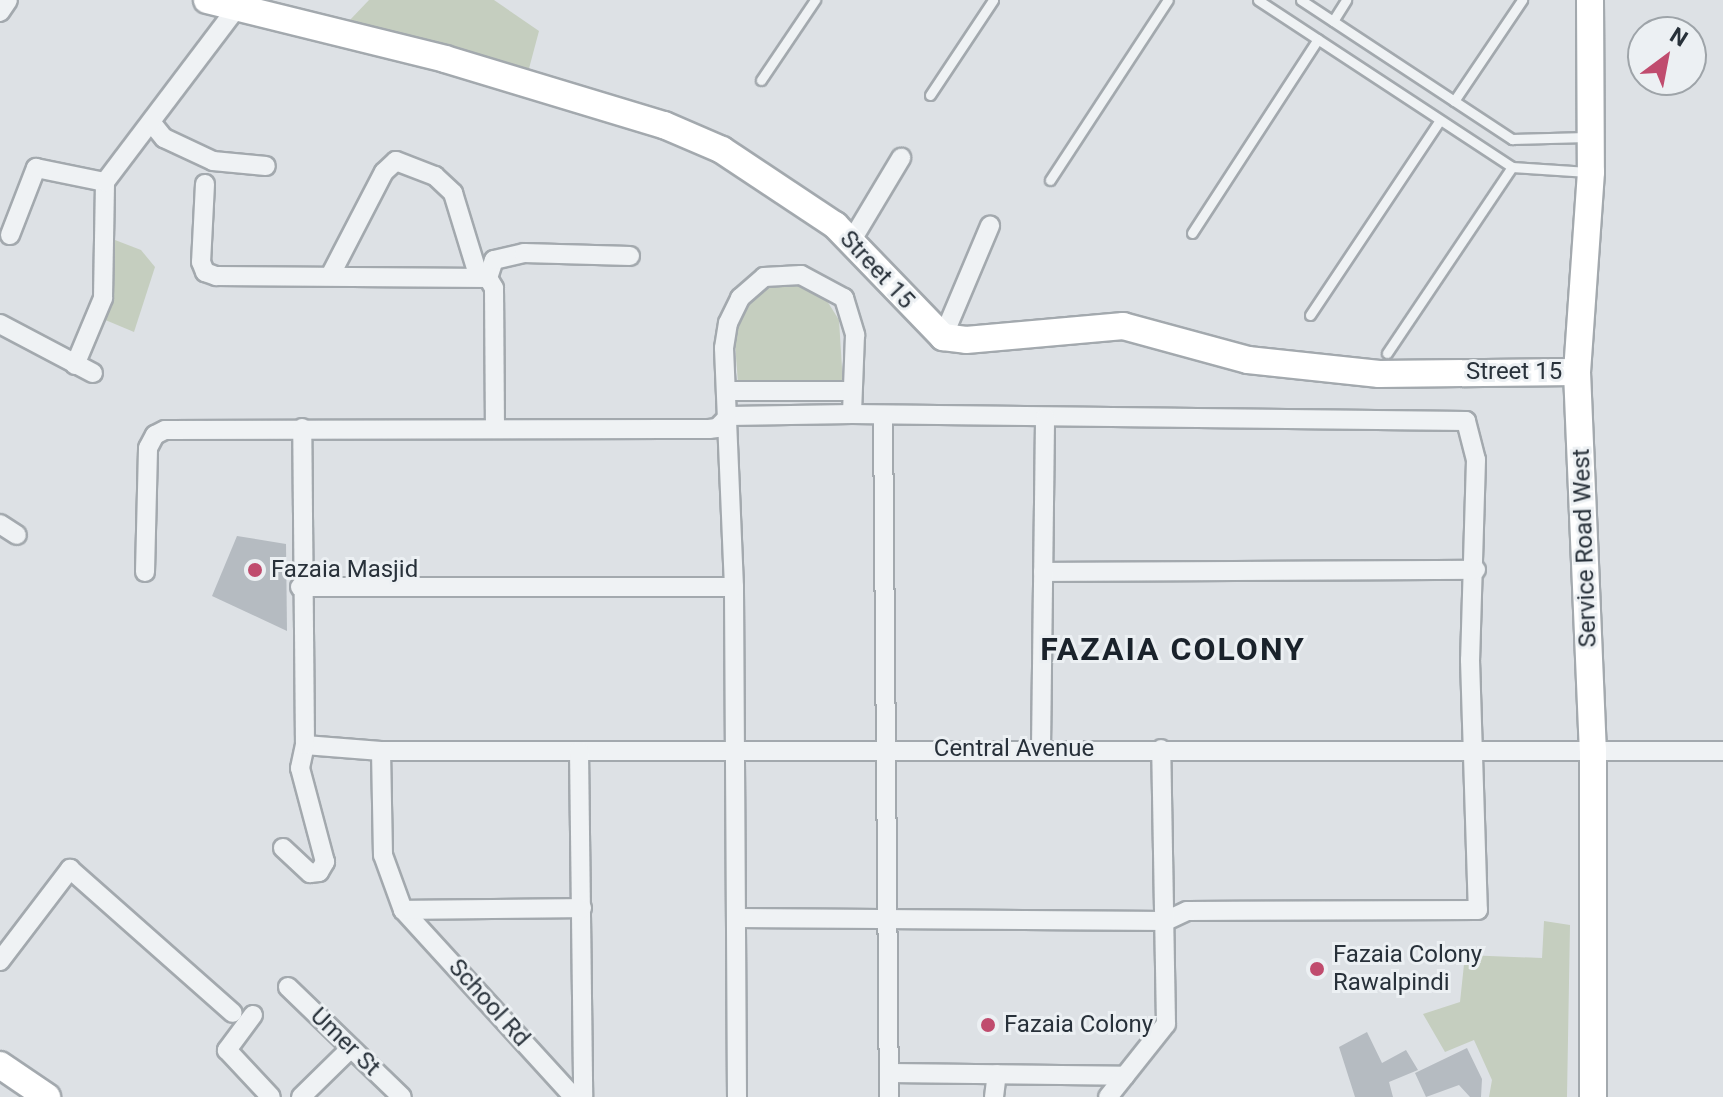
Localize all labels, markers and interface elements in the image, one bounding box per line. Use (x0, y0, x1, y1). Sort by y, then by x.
north arrow (1627, 16, 1707, 96)
text: N (1666, 22, 1692, 52)
street label: Street 15 (834, 225, 920, 315)
street label: Street 15 (1466, 358, 1562, 386)
street label: Service Road West (1567, 448, 1603, 648)
place label: Fazaia Masjid (271, 556, 418, 584)
marker: Fazaia Masjid (246, 561, 264, 579)
district label: FAZAIA COLONY (1040, 630, 1306, 668)
street label: Central Avenue (934, 735, 1094, 763)
place label: Fazaia Colony Rawalpindi (1333, 941, 1482, 997)
street label: School Rd (442, 953, 536, 1053)
marker: Fazaia Colony Rawalpindi (1308, 960, 1326, 978)
street label: Umer St (304, 1002, 386, 1082)
place label: Fazaia Colony (1004, 1011, 1153, 1039)
marker: Fazaia Colony (979, 1016, 997, 1034)

